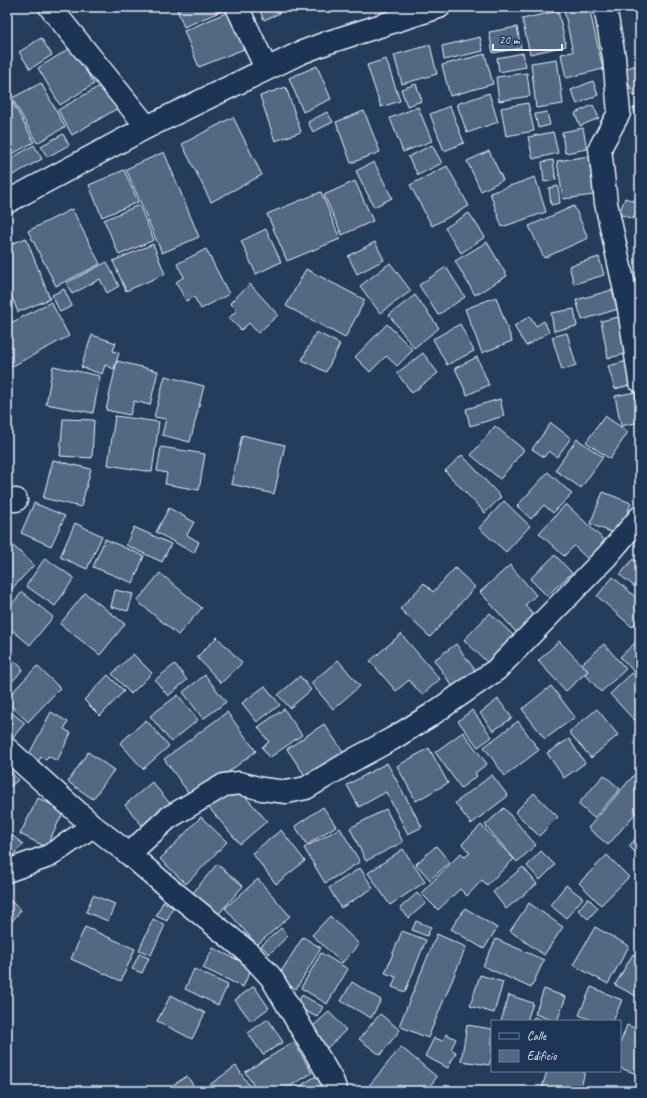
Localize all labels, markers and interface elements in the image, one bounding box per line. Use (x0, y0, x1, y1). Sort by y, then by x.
scale bar (493, 26, 562, 52)
text: 20 m (499, 32, 521, 48)
legend (491, 1020, 621, 1072)
text: Calle (527, 1028, 547, 1044)
text: Edificio (527, 1048, 557, 1064)

